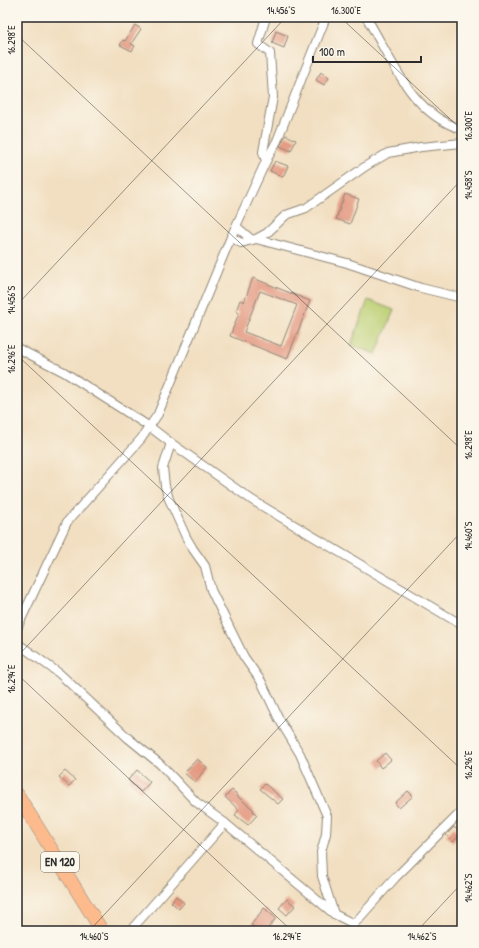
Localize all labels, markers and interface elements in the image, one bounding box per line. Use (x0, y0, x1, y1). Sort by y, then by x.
text: 14.456°S (267, 4, 296, 17)
text: 16.300°E (331, 4, 362, 17)
text: 16.298°E (5, 25, 18, 55)
scale bar (313, 38, 421, 64)
text: 100 m (319, 43, 345, 60)
text: 16.300°E (462, 110, 475, 141)
text: 14.458°S (462, 170, 475, 199)
text: 14.456°S (5, 285, 18, 314)
text: 16.296°E (5, 344, 18, 373)
text: 16.298°E (462, 430, 475, 460)
text: 14.460°S (462, 521, 475, 550)
text: 16.294°E (5, 664, 18, 693)
text: 16.296°E (462, 750, 475, 779)
road number: EN 120 (41, 852, 79, 872)
text: 14.462°S (462, 873, 475, 902)
text: 14.460°S (80, 930, 109, 943)
text: 16.294°E (273, 930, 302, 943)
text: 14.462°S (408, 930, 437, 943)

